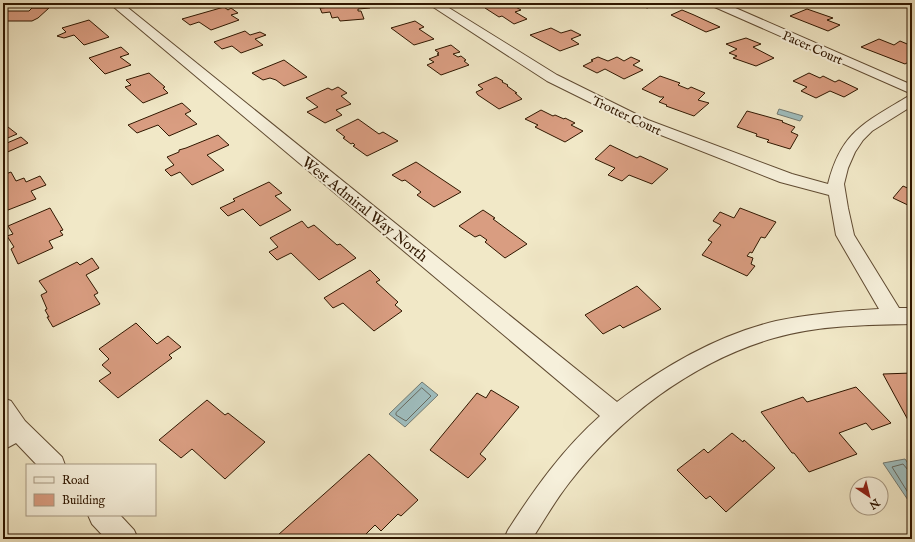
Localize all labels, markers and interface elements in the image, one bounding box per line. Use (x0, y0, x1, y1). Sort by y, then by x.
street label: Pacer Court (779, 28, 846, 69)
street label: Trotter Court (589, 93, 664, 140)
street label: West Admiral Way North (298, 153, 432, 266)
legend (26, 464, 156, 516)
text: Road (62, 473, 90, 488)
north arrow (849, 476, 889, 516)
text: Building (62, 493, 106, 508)
text: N (866, 494, 883, 512)

